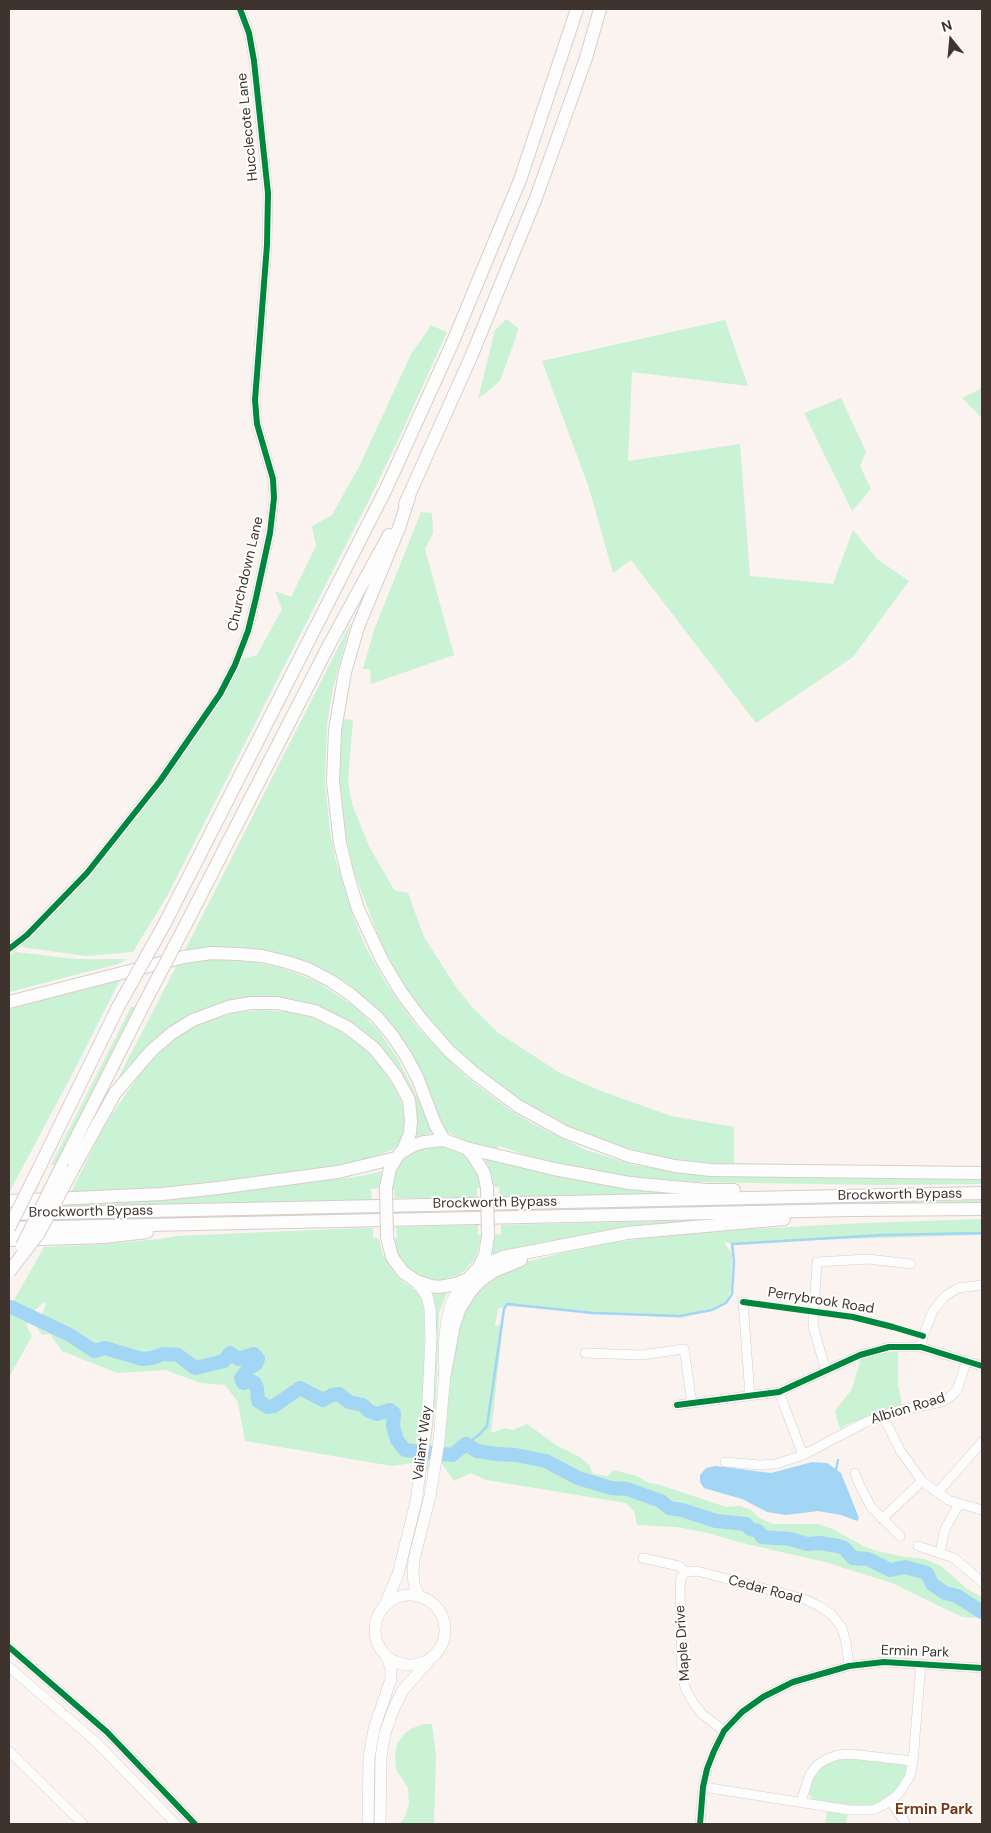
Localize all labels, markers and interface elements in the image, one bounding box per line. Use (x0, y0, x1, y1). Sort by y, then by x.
north arrow (926, 15, 976, 65)
text: N (939, 16, 954, 36)
street label: Hucclecote Lane (234, 72, 262, 182)
street label: Churchdown Lane (225, 515, 267, 633)
street label: Brockworth Bypass (838, 1186, 962, 1204)
street label: Brockworth Bypass (433, 1194, 557, 1212)
street label: Brockworth Bypass (29, 1203, 153, 1221)
street label: Perrybrook Road (767, 1284, 875, 1318)
street label: Albion Road (869, 1390, 947, 1428)
street label: Valiant Way (410, 1404, 436, 1482)
street label: Cedar Road (726, 1572, 804, 1608)
street label: Maple Drive (672, 1604, 694, 1682)
street label: Ermin Park (881, 1642, 949, 1662)
district label: Ermin Park (895, 1801, 973, 1819)

